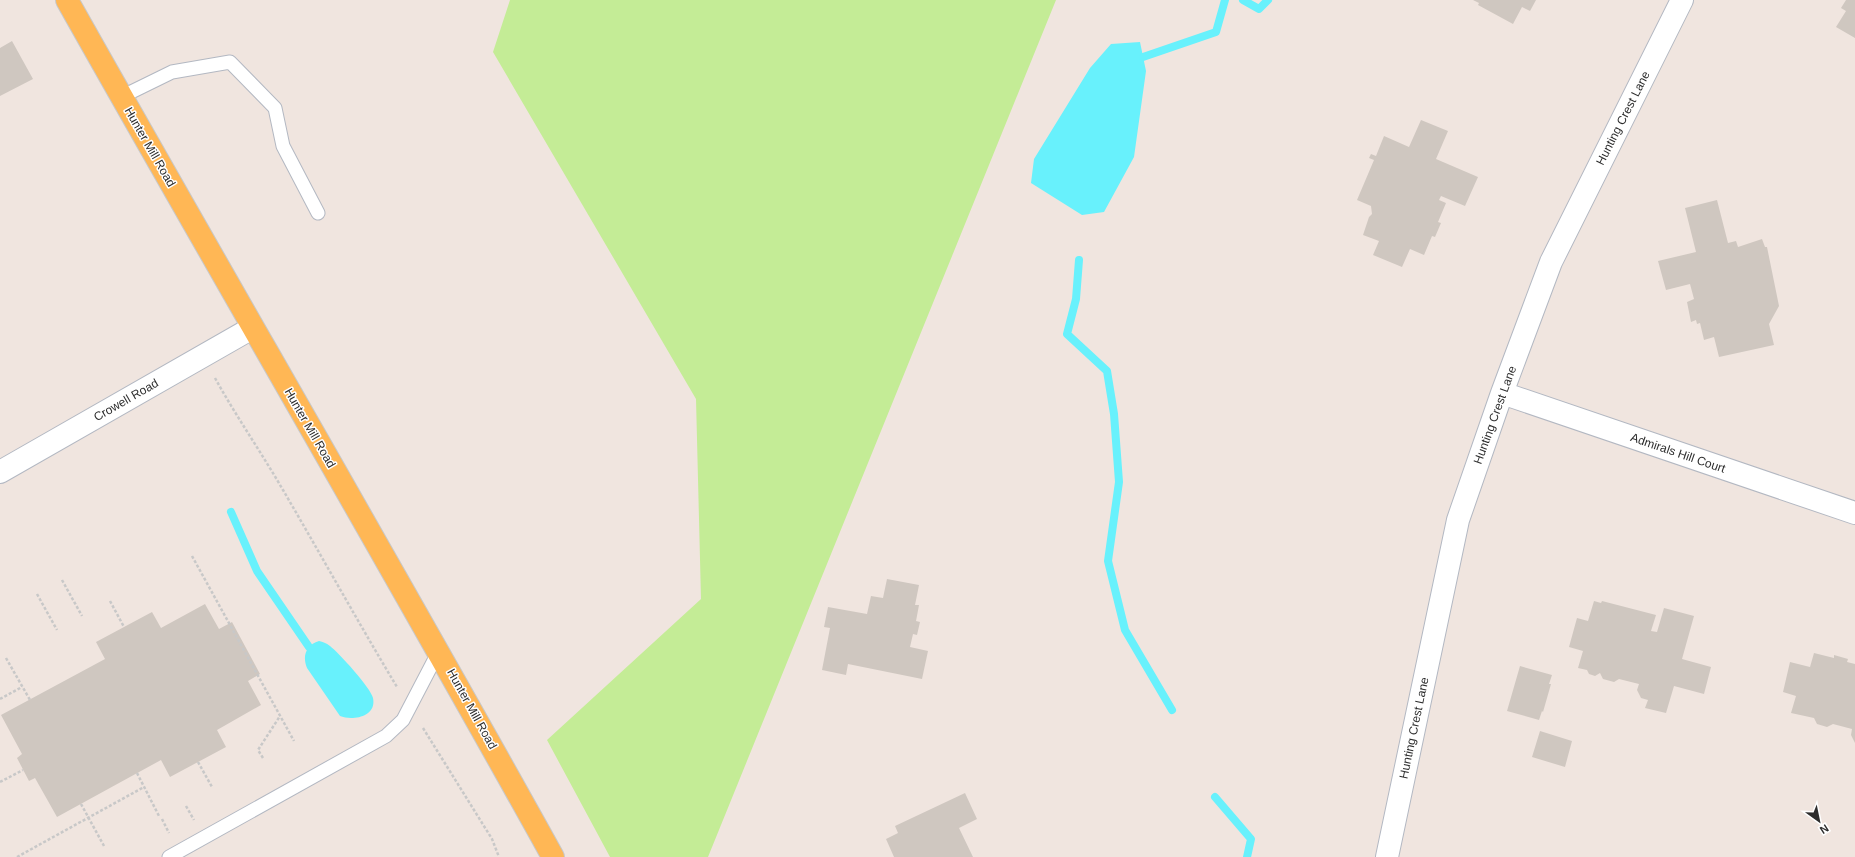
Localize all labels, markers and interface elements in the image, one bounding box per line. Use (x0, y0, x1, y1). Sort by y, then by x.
street label: Hunting Crest Lane (1593, 68, 1653, 167)
street label: Hunter Mill Road (122, 105, 178, 189)
street label: Hunting Crest Lane (1471, 364, 1519, 466)
street label: Crowell Road (91, 376, 161, 424)
street label: Hunter Mill Road (282, 386, 338, 470)
street label: Admirals Hill Court (1629, 430, 1728, 476)
street label: Hunter Mill Road (444, 667, 500, 751)
street label: Hunting Crest Lane (1396, 676, 1432, 780)
north arrow (1799, 801, 1839, 841)
text: N (1818, 822, 1831, 837)

